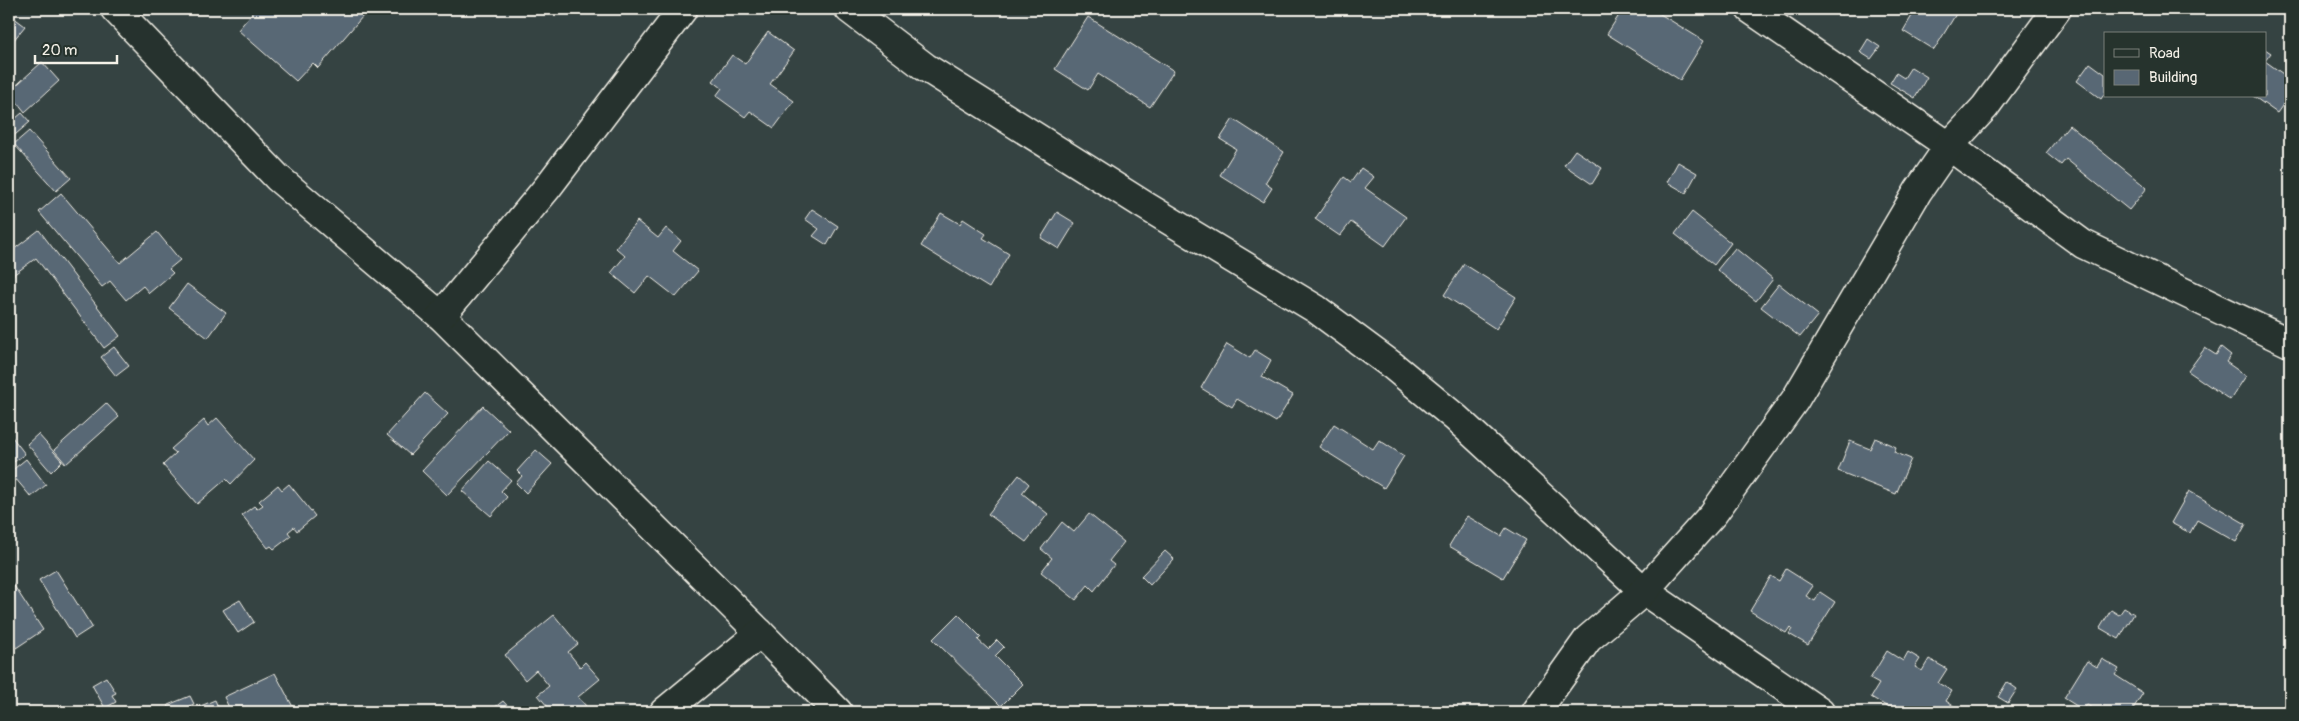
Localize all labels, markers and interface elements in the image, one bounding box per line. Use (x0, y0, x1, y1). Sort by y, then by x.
scale bar (35, 32, 118, 64)
legend (2104, 32, 2266, 98)
text: 20 m (42, 41, 77, 60)
text: Road (2149, 44, 2180, 63)
text: Building (2149, 68, 2197, 87)

